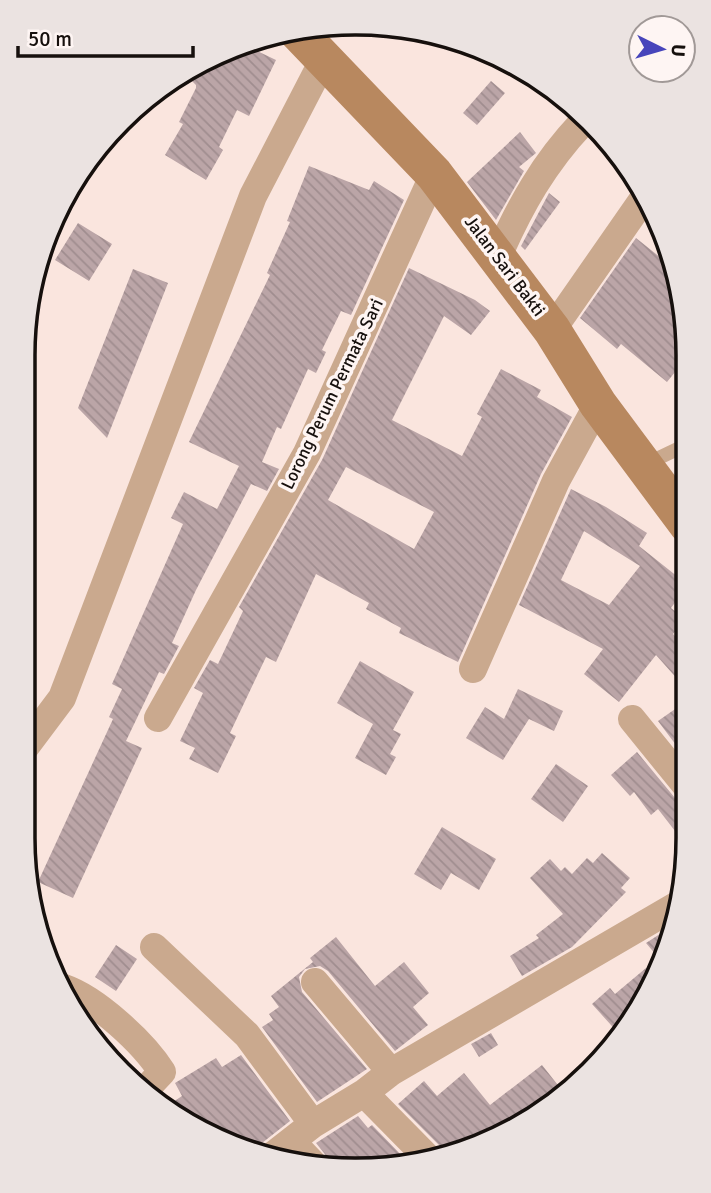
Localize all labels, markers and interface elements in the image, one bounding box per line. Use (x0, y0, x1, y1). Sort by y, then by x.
scale bar (18, 14, 192, 58)
north arrow (627, 14, 697, 84)
text: 50 m (28, 26, 72, 52)
text: U (665, 43, 690, 58)
street label: Jalan Sari Bakti (460, 211, 550, 321)
street label: Lorong Perum Permata Sari (276, 295, 388, 493)

